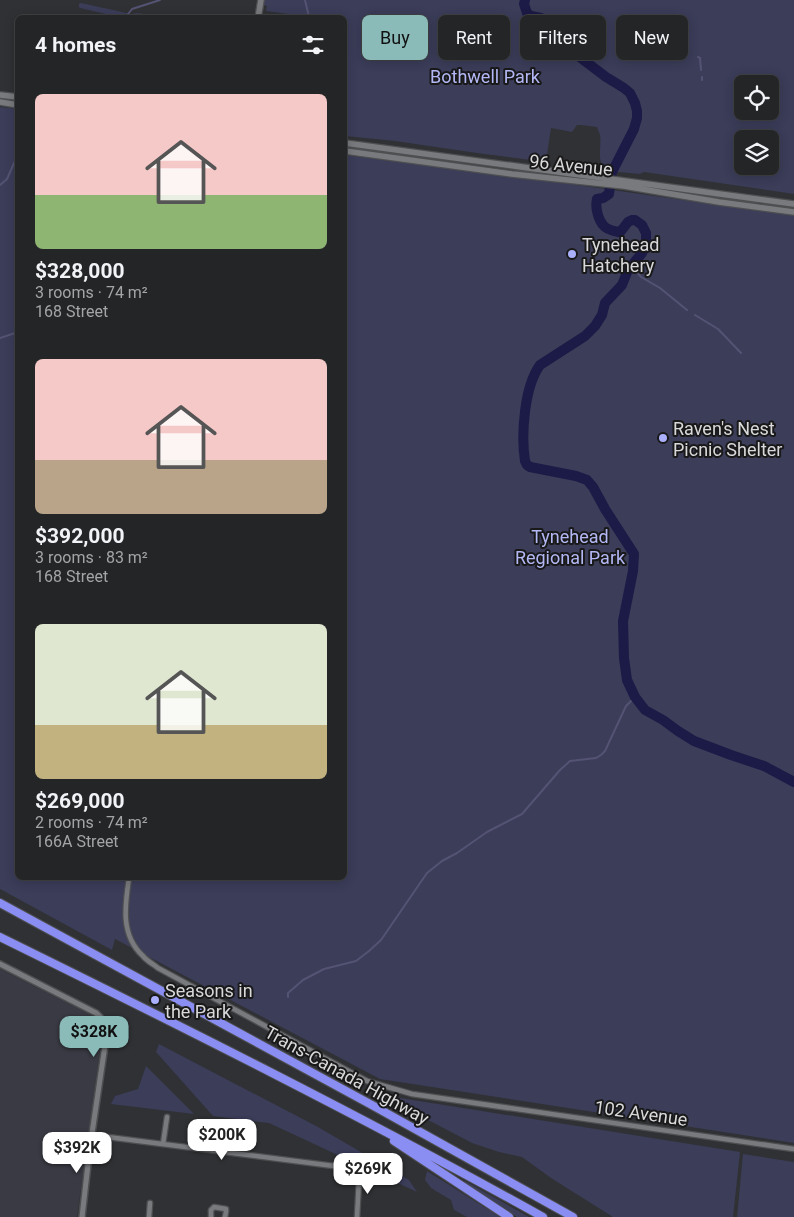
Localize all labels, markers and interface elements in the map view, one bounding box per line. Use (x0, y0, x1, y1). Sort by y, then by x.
chip: Buy (362, 15, 428, 60)
chip: Rent (438, 15, 510, 60)
chip: Filters (520, 15, 606, 60)
chip: New (616, 15, 688, 60)
icon: filters (299, 31, 327, 59)
text: 4 homes (35, 33, 116, 57)
park label: Bothwell Park (430, 66, 541, 87)
map controls (734, 75, 779, 175)
button: locate (734, 75, 779, 120)
icon: home (136, 127, 226, 217)
button: layers (734, 130, 779, 175)
street label: 96 Avenue (528, 150, 614, 180)
place label: Tynehead Hatchery (582, 234, 660, 276)
marker: Tynehead Hatchery (566, 248, 578, 260)
text: $328,000 (35, 259, 125, 283)
text: 3 rooms · 74 m² (35, 283, 148, 302)
text: 168 Street (35, 302, 108, 321)
icon: home (136, 392, 226, 482)
place label: Raven's Nest Picnic Shelter (673, 418, 782, 460)
marker: Raven's Nest Picnic Shelter (657, 432, 669, 444)
text: $392,000 (35, 524, 125, 548)
park label: Tynehead Regional Park (515, 526, 626, 568)
text: 3 rooms · 83 m² (35, 548, 148, 567)
text: 168 Street (35, 567, 108, 586)
icon: home (136, 657, 226, 747)
text: $269,000 (35, 789, 125, 813)
text: 2 rooms · 74 m² (35, 813, 148, 832)
text: 166A Street (35, 832, 119, 851)
place label: Seasons in the Park (165, 980, 253, 1022)
marker: Seasons in the Park (149, 994, 161, 1006)
pin: $328K (59, 1016, 129, 1058)
street label: Trans-Canada Highway (261, 1021, 433, 1129)
text: $328K (71, 1022, 117, 1041)
street label: 102 Avenue (593, 1096, 689, 1130)
pin: $200K (187, 1118, 257, 1161)
text: $200K (199, 1125, 245, 1144)
pin: $392K (42, 1132, 112, 1174)
text: $392K (54, 1138, 100, 1157)
pin: $269K (333, 1152, 403, 1195)
text: $269K (345, 1159, 391, 1178)

